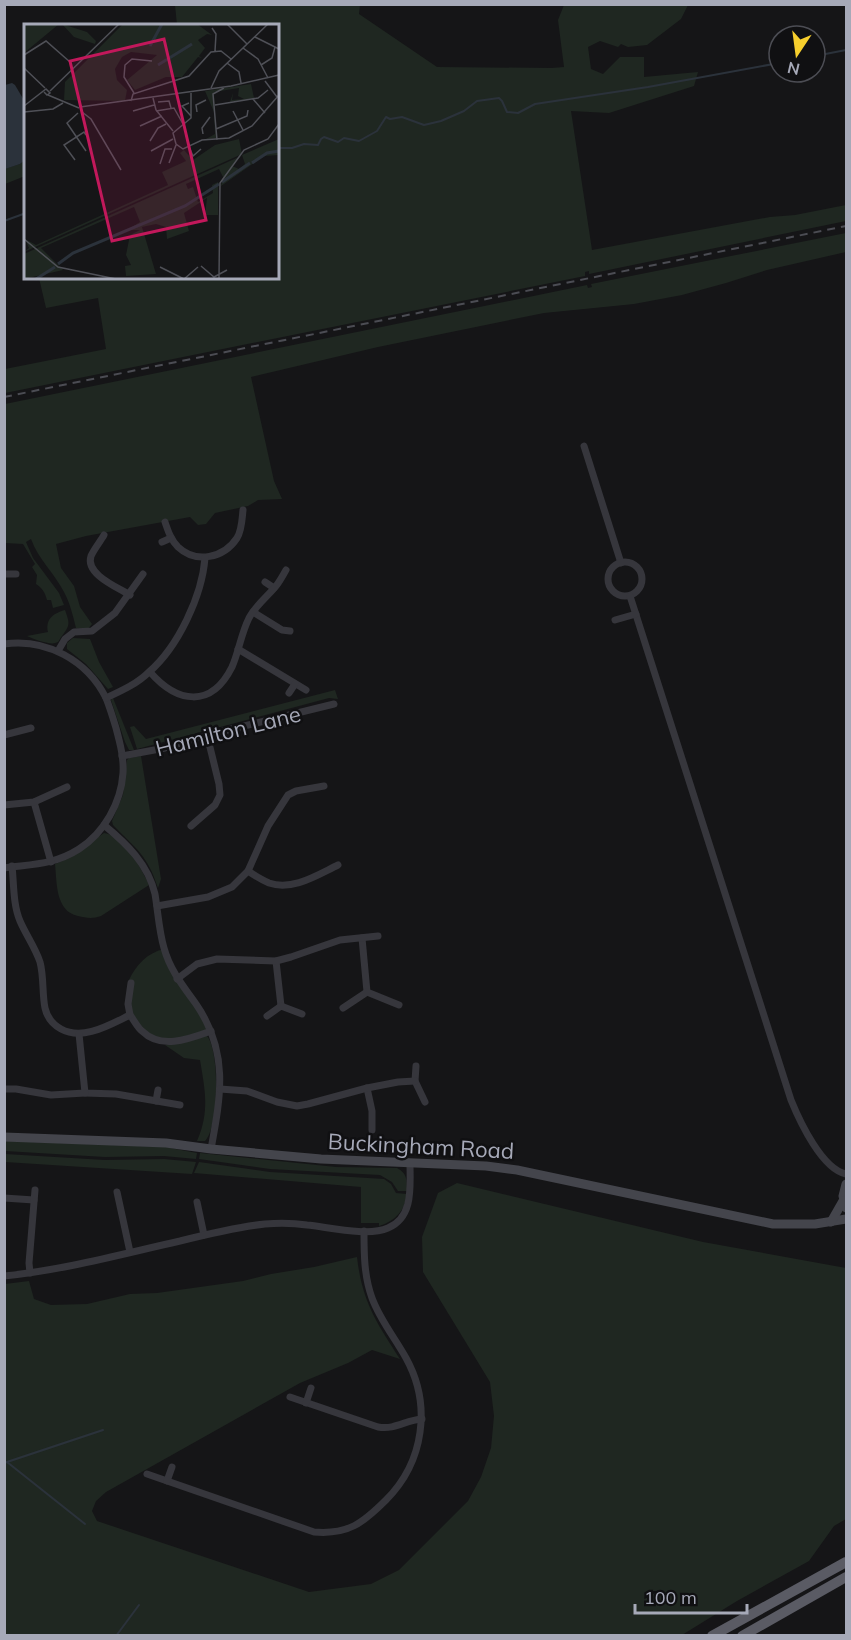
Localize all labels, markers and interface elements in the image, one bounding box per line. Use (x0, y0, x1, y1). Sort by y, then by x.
inset map (24, 24, 279, 279)
north arrow (767, 24, 827, 84)
text: N (785, 58, 802, 80)
street label: Hamilton Lane (152, 699, 304, 763)
street label: Buckingham Road (327, 1127, 515, 1165)
scale bar (635, 1577, 748, 1615)
text: 100 m (644, 1586, 697, 1609)

